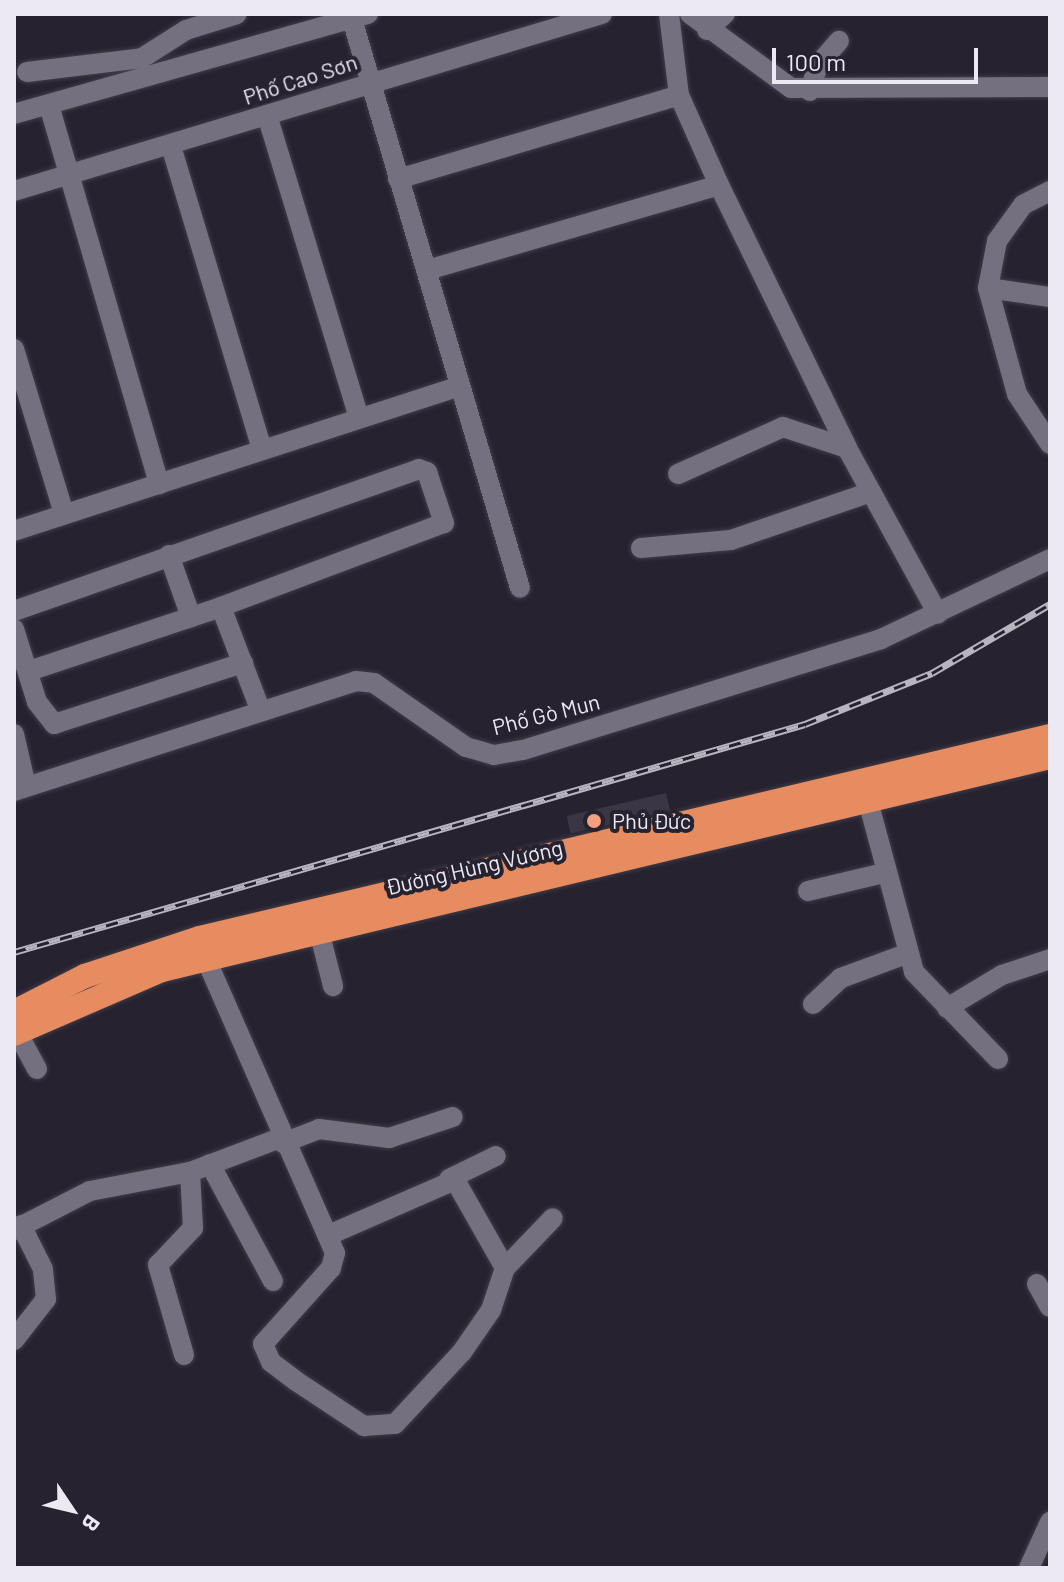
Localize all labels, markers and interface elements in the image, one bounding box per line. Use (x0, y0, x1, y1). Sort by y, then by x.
scale bar (776, 32, 982, 82)
text: 100 m (786, 47, 846, 76)
street label: Phố Cao Sơn (240, 48, 360, 110)
street label: Phố Gò Mun (489, 688, 603, 740)
place label: Phủ Đức (612, 808, 691, 834)
marker: Phủ Đức (583, 810, 605, 832)
street label: Đường Hùng Vương (383, 834, 565, 900)
north arrow (32, 1470, 112, 1550)
text: B (77, 1511, 106, 1537)

